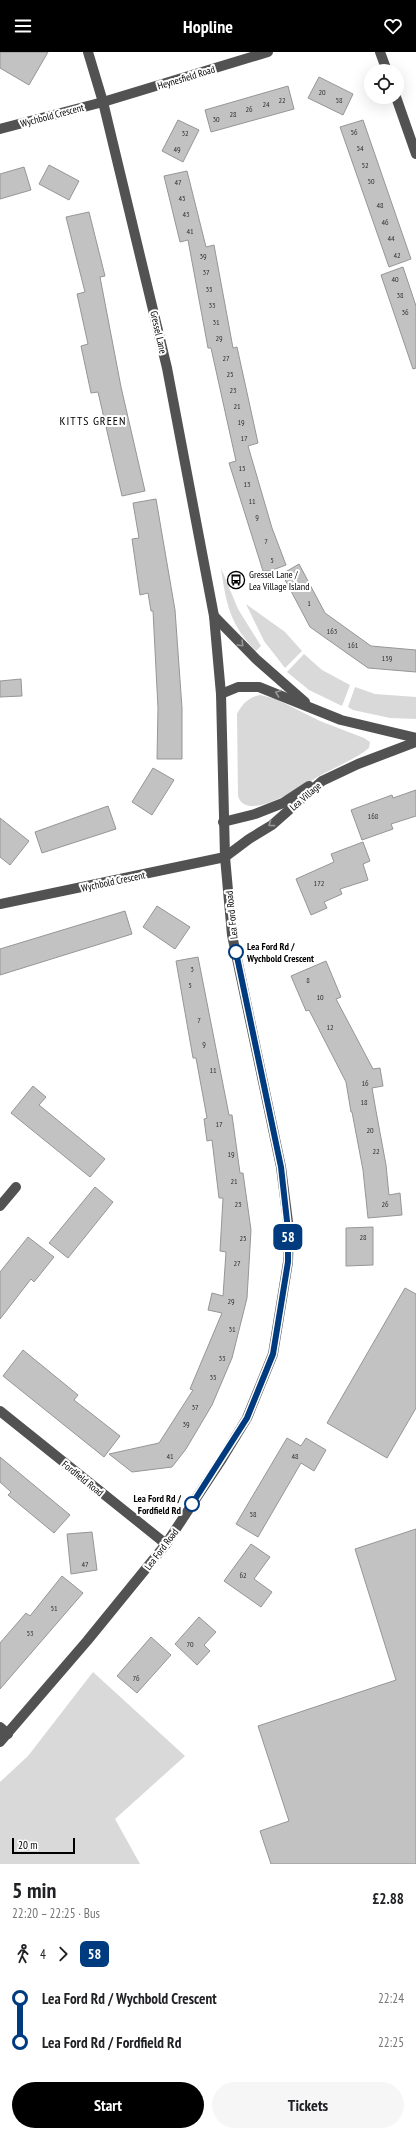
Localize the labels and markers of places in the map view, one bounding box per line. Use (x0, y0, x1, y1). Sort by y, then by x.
place label: Gressel Lane / Lea Village Island (249, 568, 310, 593)
bus stop icon: Gressel Lane / Lea Village Island (226, 570, 246, 590)
place label: Lea Ford Rd / Wychbold Crescent (246, 940, 314, 965)
marker: Lea Ford Rd / Wychbold Crescent (228, 944, 244, 960)
place label: Lea Ford Rd / Fordfield Rd (133, 1492, 182, 1517)
marker: Lea Ford Rd / Fordfield Rd (184, 1496, 200, 1512)

